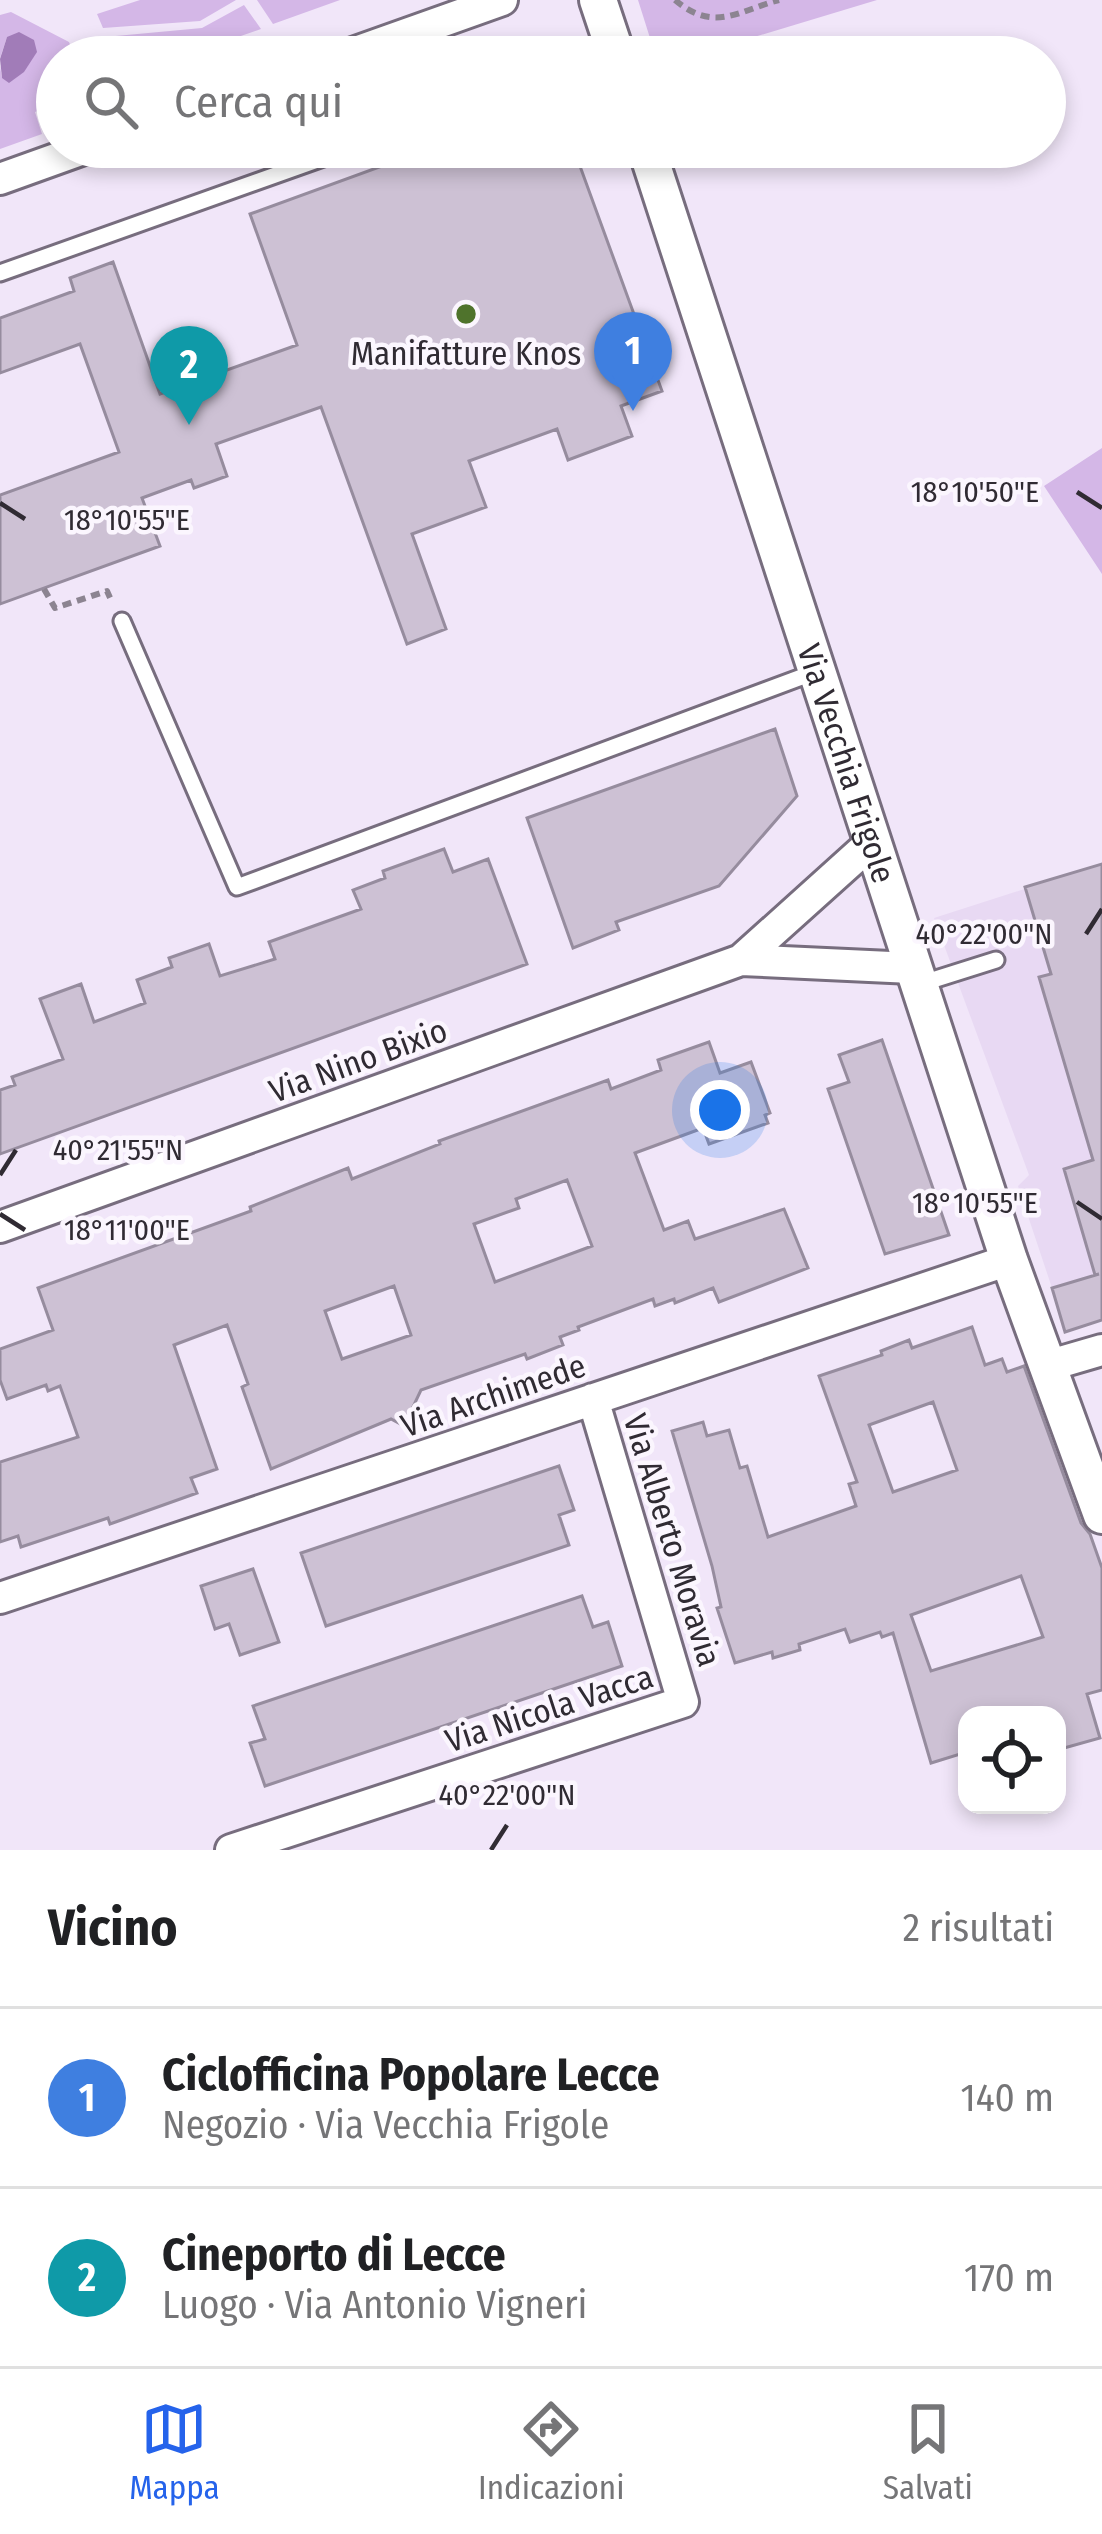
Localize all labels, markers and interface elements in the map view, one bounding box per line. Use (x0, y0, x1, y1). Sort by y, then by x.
search box (36, 36, 1066, 168)
icon: search (78, 69, 144, 135)
text: Cerca qui (174, 75, 343, 129)
marker: Manifatture Knos (453, 301, 479, 327)
pin: 1 (594, 312, 672, 411)
pin: 2 (150, 326, 228, 425)
place label: Manifatture Knos (351, 334, 581, 374)
text: 18°10'50"E (911, 474, 1039, 510)
text: 18°10'55"E (64, 502, 190, 538)
street label: Via Vecchia Frigole (788, 639, 904, 888)
text: 40°22'00"N (916, 916, 1052, 952)
street label: Via Nino Bixio (264, 1010, 453, 1112)
your location (690, 1080, 750, 1140)
text: 40°21'55"N (53, 1132, 183, 1168)
text: 18°10'55"E (912, 1185, 1038, 1221)
text: 18°11'00"E (64, 1212, 190, 1248)
street label: Via Archimede (396, 1346, 591, 1446)
street label: Via Alberto Moravia (615, 1409, 729, 1671)
street label: Via Nicola Vacca (440, 1657, 658, 1761)
map controls (958, 1706, 1066, 1814)
button: locate (958, 1706, 1066, 1814)
text: 40°22'00"N (439, 1777, 575, 1813)
text: Vicino (48, 1897, 177, 1959)
text: 2 risultati (903, 1905, 1054, 1951)
text: Ciclofficina Popolare Lecce (162, 2048, 660, 2102)
text: 1 (79, 2075, 95, 2121)
text: 140 m (960, 2075, 1054, 2121)
text: Negozio · Via Vecchia Frigole (162, 2102, 609, 2148)
text: Cineporto di Lecce (162, 2228, 506, 2282)
text: 2 (78, 2255, 96, 2301)
text: 170 m (964, 2255, 1054, 2301)
text: Luogo · Via Antonio Vigneri (162, 2282, 587, 2328)
tab: Mappa (129, 2396, 220, 2508)
tab: Indicazioni (478, 2396, 624, 2508)
tab: Salvati (883, 2396, 973, 2508)

